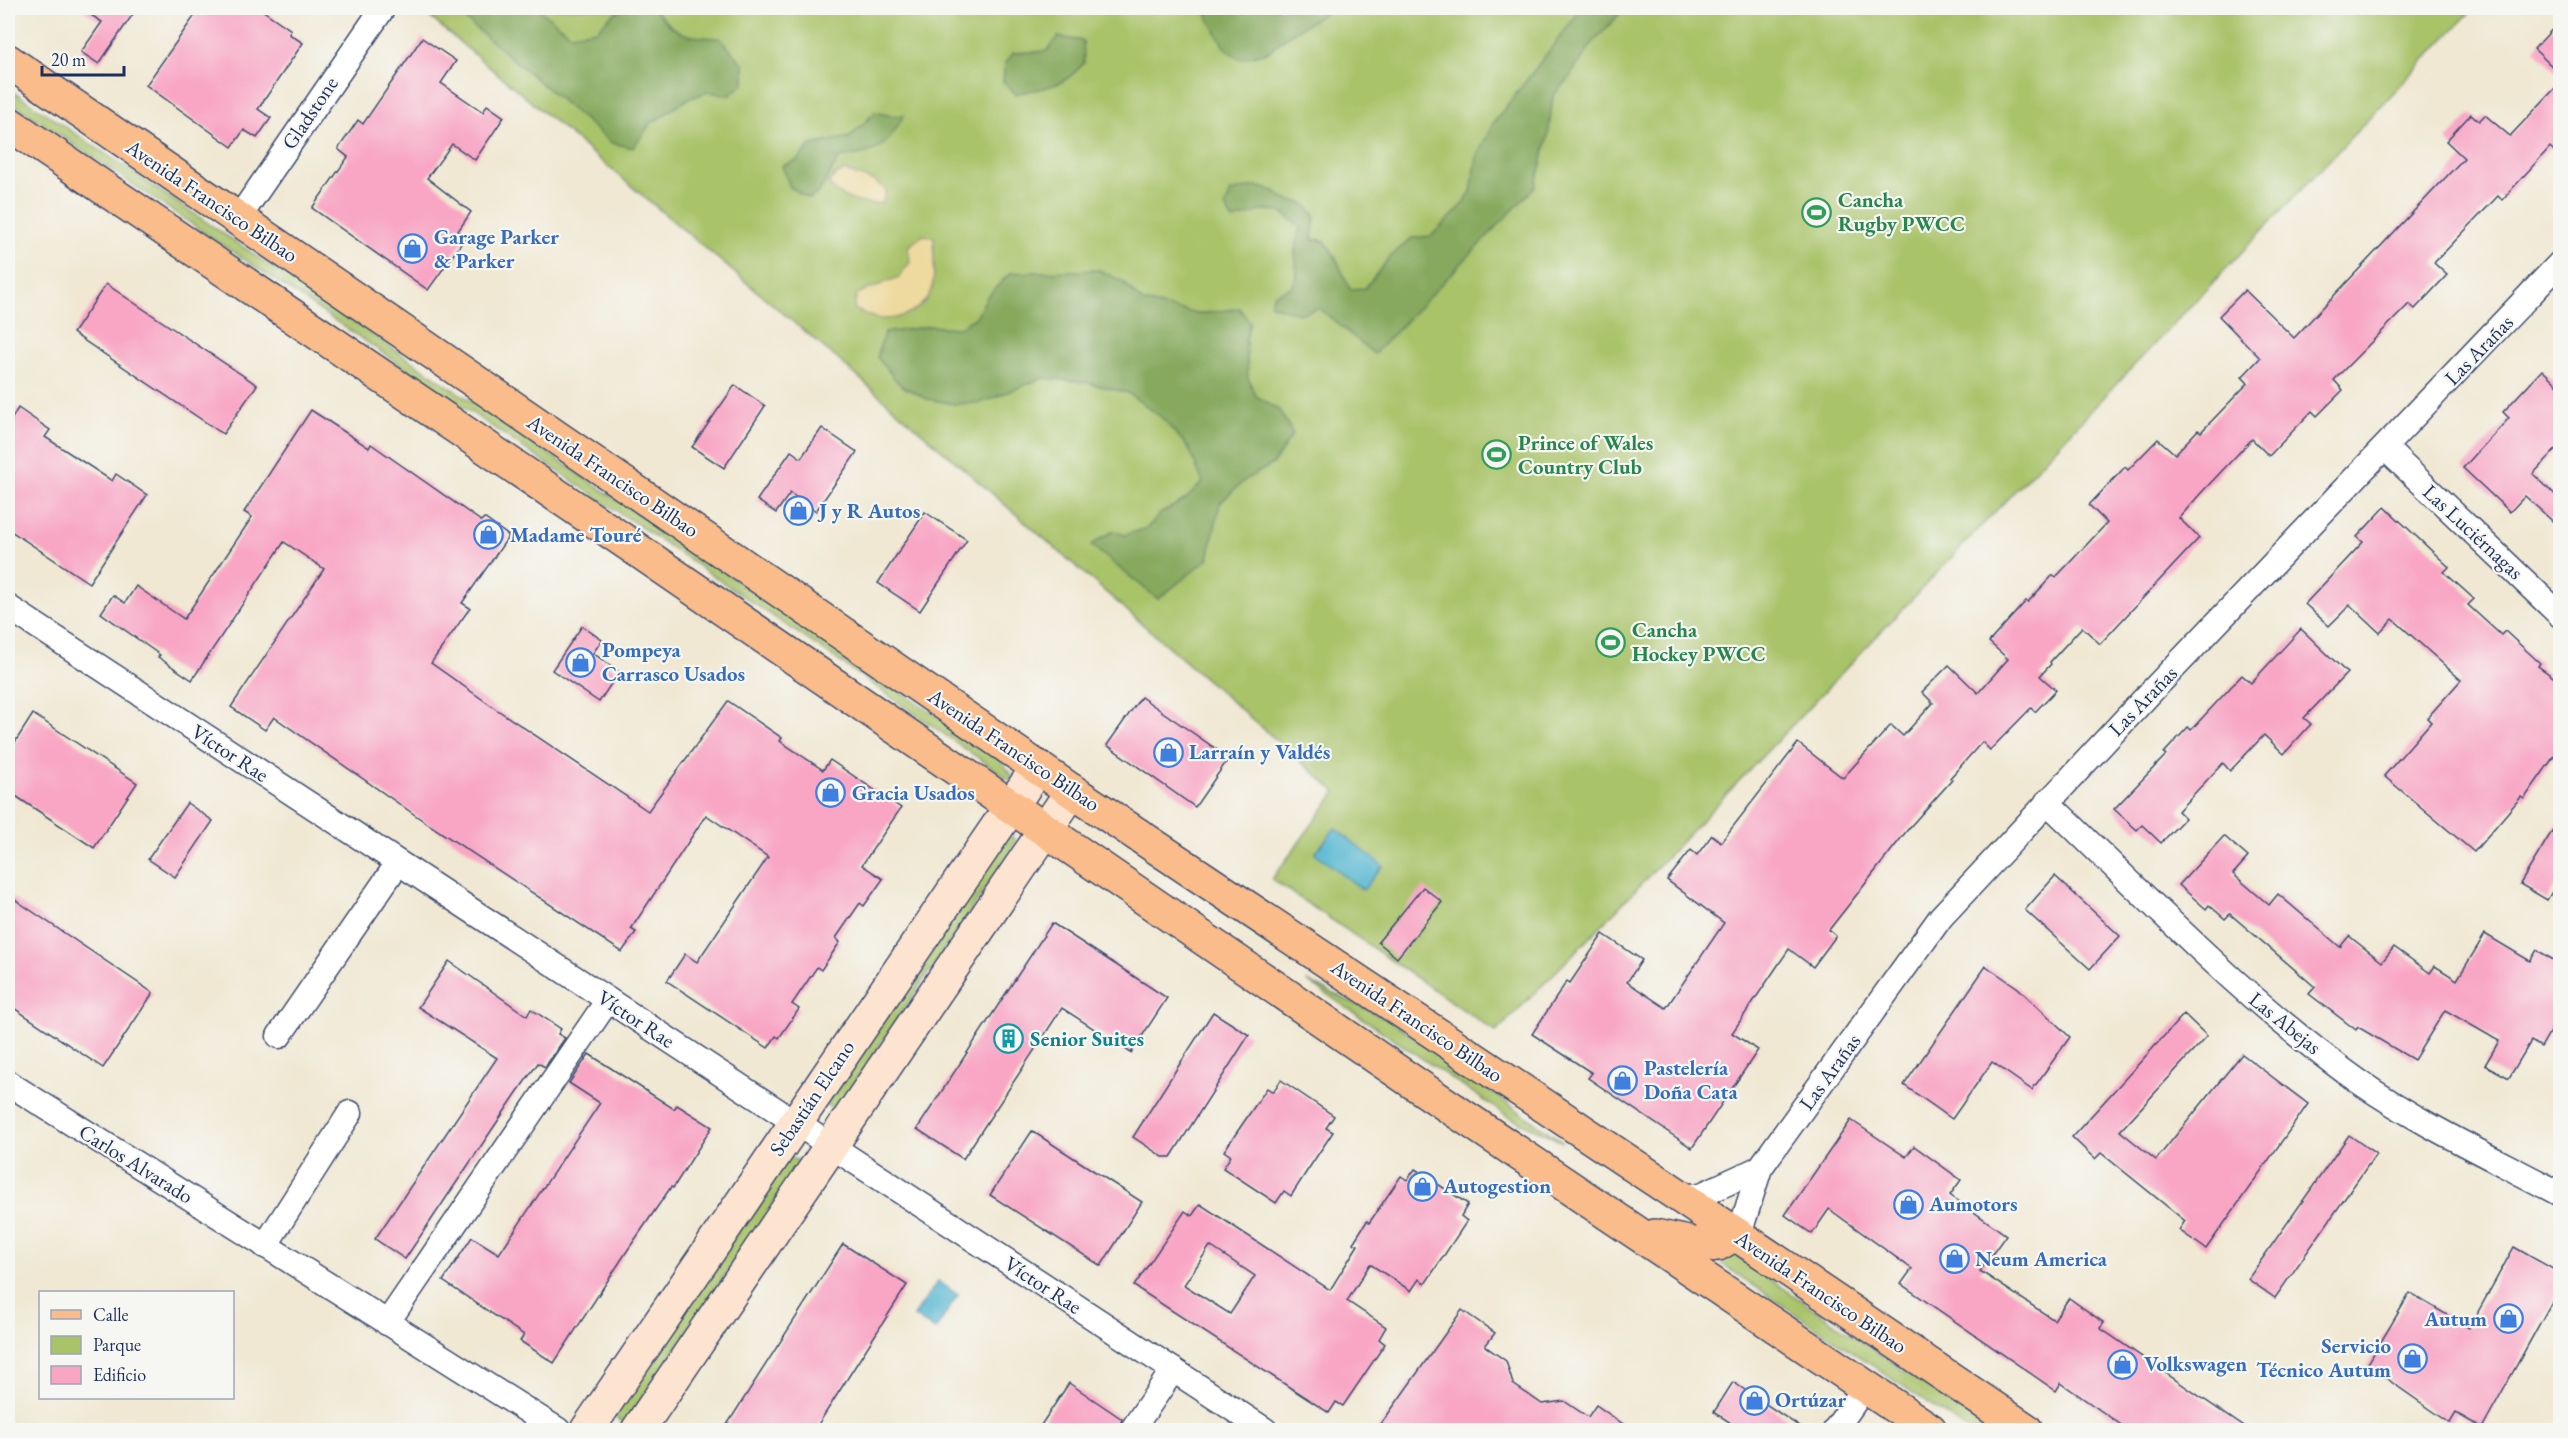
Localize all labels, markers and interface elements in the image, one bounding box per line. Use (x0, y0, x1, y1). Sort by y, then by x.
scale bar (42, 39, 124, 77)
text: 20 m (51, 48, 86, 71)
street label: Gladstone (275, 71, 344, 154)
street label: Avenida Francisco Bilbao (120, 132, 303, 268)
place label: Cancha Rugby PWCC (1838, 186, 1965, 237)
sports icon: Cancha Rugby PWCC (1801, 196, 1833, 228)
place label: Garage Parker & Parker (434, 223, 559, 274)
shop icon: Garage Parker & Parker (397, 233, 429, 265)
street label: Las Arañas (2438, 309, 2519, 391)
street label: Avenida Francisco Bilbao (521, 407, 704, 543)
place label: Prince of Wales Country Club (1518, 429, 1653, 480)
sports icon: Prince of Wales Country Club (1481, 439, 1513, 471)
street label: Las Luciérnagas (2417, 478, 2529, 585)
shop icon: J y R Autos (782, 495, 814, 527)
place label: J y R Autos (817, 497, 920, 524)
shop icon: Madame Touré (473, 519, 505, 551)
place label: Madame Touré (510, 521, 642, 548)
place label: Cancha Hockey PWCC (1632, 616, 1766, 667)
sports icon: Cancha Hockey PWCC (1595, 626, 1627, 658)
place label: Pompeya Carrasco Usados (602, 636, 745, 687)
shop icon: Pompeya Carrasco Usados (565, 646, 597, 678)
street label: Las Arañas (2102, 660, 2183, 742)
street label: Avenida Francisco Bilbao (922, 681, 1105, 817)
street label: Víctor Rae (186, 718, 274, 788)
shop icon: Larraín y Valdés (1152, 736, 1184, 768)
place label: Larraín y Valdés (1189, 738, 1330, 765)
shop icon: Gracia Usados (815, 777, 847, 809)
place label: Gracia Usados (852, 779, 975, 806)
street label: Avenida Francisco Bilbao (1325, 952, 1508, 1088)
street label: Víctor Rae (592, 984, 680, 1054)
street label: Las Abejas (2244, 985, 2327, 1060)
building icon: Senior Suites (993, 1023, 1025, 1055)
place label: Senior Suites (1030, 1025, 1144, 1052)
street label: Las Arañas (1793, 1028, 1866, 1115)
street label: Sebastián Elcano (763, 1035, 860, 1161)
place label: Pastelería Doña Cata (1644, 1054, 1738, 1105)
shop icon: Pastelería Doña Cata (1607, 1064, 1639, 1096)
street label: Carlos Alvarado (74, 1118, 199, 1209)
shop icon: Autogestion (1406, 1170, 1438, 1202)
place label: Autogestion (1442, 1172, 1551, 1199)
shop icon: Aumotors (1892, 1188, 1924, 1220)
place label: Aumotors (1928, 1190, 2017, 1217)
street label: Avenida Francisco Bilbao (1729, 1223, 1912, 1359)
shop icon: Neum America (1938, 1243, 1970, 1275)
place label: Neum America (1975, 1245, 2108, 1272)
street label: Víctor Rae (999, 1250, 1087, 1320)
legend (39, 1291, 234, 1399)
text: Calle (93, 1303, 129, 1326)
shop icon: Autum (2492, 1303, 2524, 1335)
place label: Autum (2423, 1305, 2487, 1332)
place label: Servicio Técnico Autum (2256, 1332, 2391, 1383)
text: Parque (93, 1333, 141, 1356)
shop icon: Servicio Técnico Autum (2396, 1342, 2428, 1374)
shop icon: Volkswagen (2107, 1348, 2139, 1380)
place label: Volkswagen (2144, 1350, 2247, 1377)
text: Edificio (93, 1363, 146, 1386)
shop icon: Ortúzar (1738, 1384, 1770, 1416)
place label: Ortúzar (1775, 1386, 1846, 1413)

